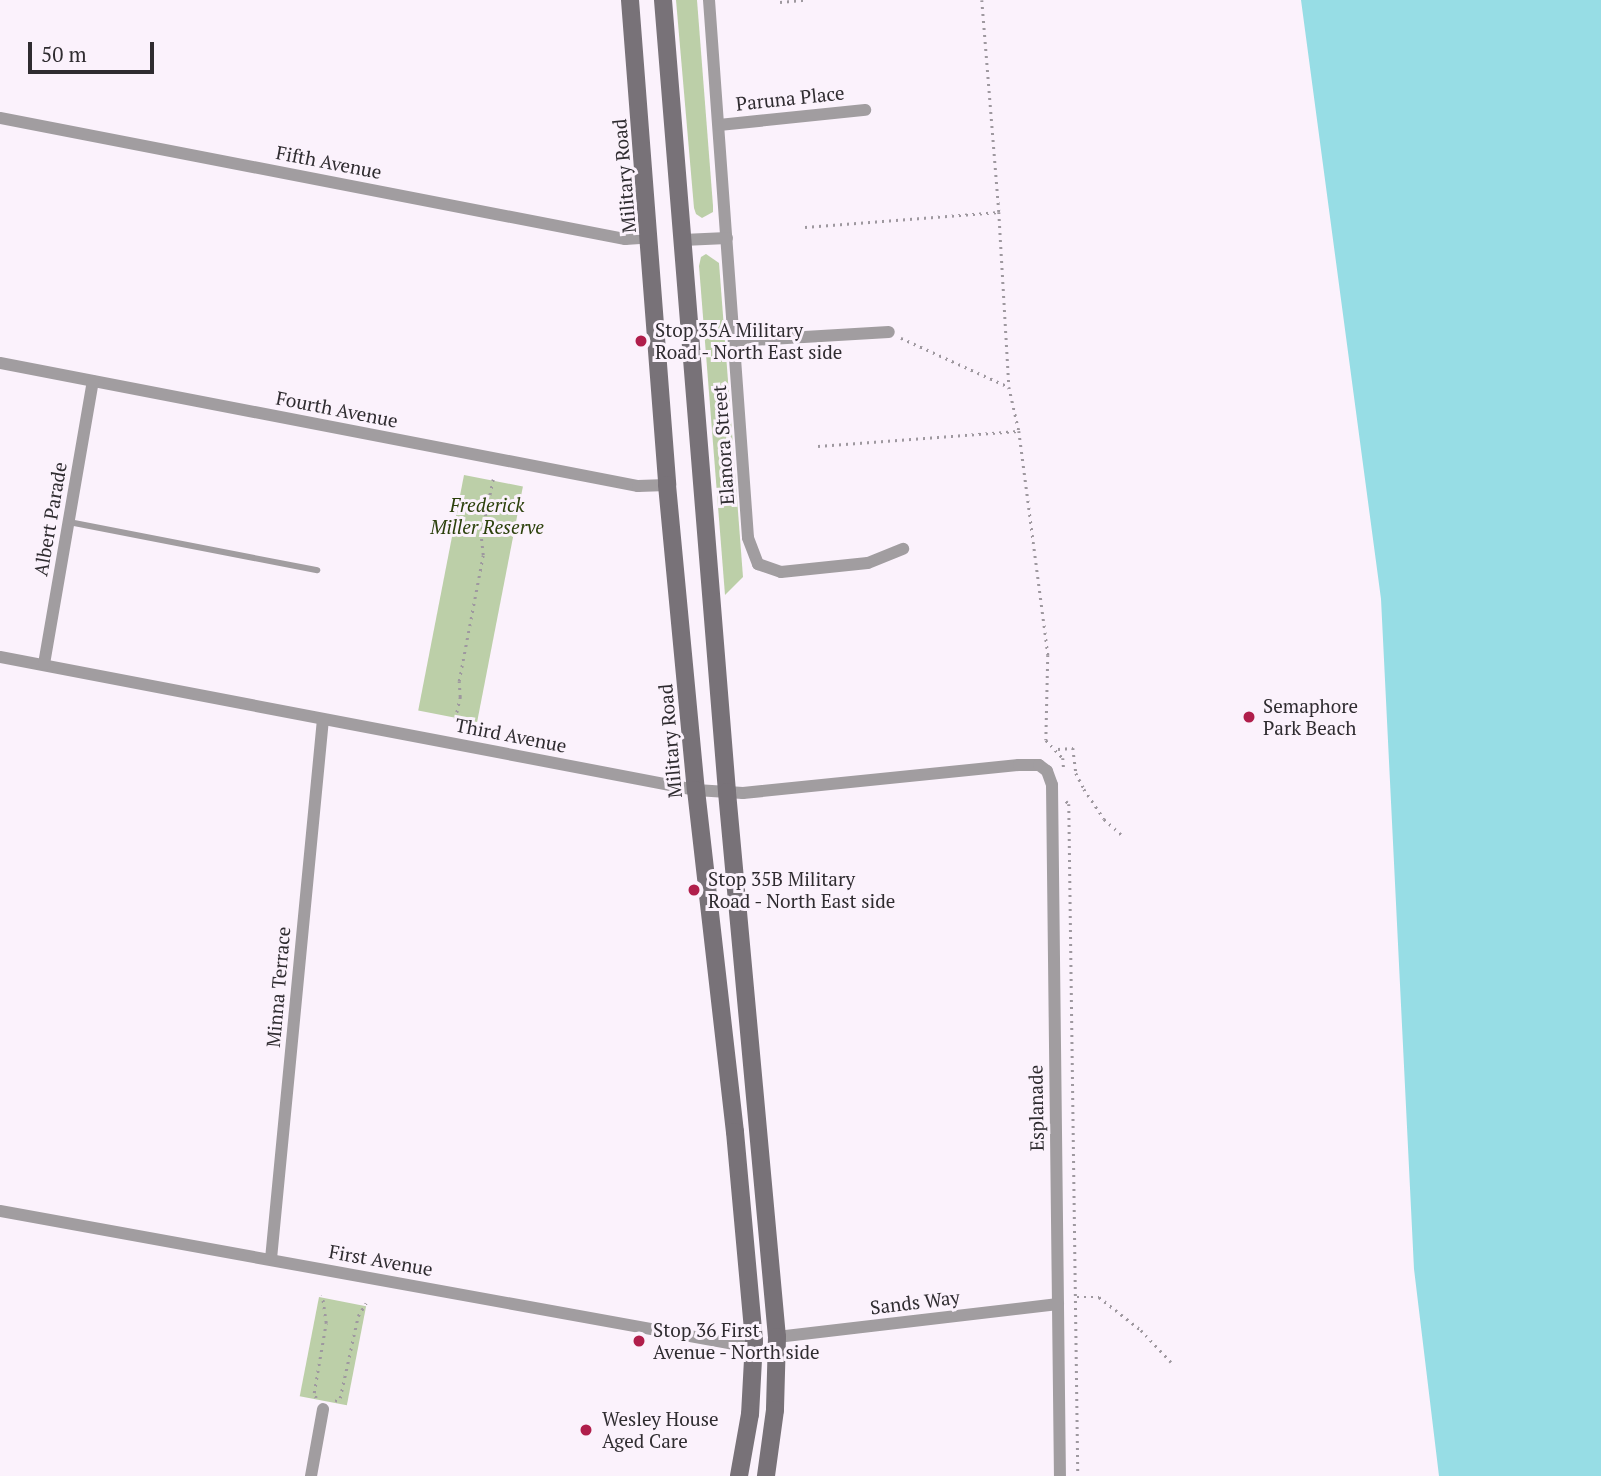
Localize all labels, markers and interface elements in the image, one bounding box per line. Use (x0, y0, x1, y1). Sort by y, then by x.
scale bar (32, 28, 158, 72)
text: 50 m (41, 40, 87, 68)
street label: Paruna Place (734, 81, 846, 115)
street label: Military Road (608, 118, 640, 234)
street label: Fifth Avenue (274, 141, 384, 183)
place label: Stop 35A Military Road - North East side (655, 319, 844, 363)
marker: Stop 35A Military Road - North East side (633, 333, 649, 349)
street label: Elanora Street (707, 384, 739, 506)
street label: Fourth Avenue (274, 386, 400, 432)
street label: Albert Parade (29, 460, 71, 578)
park label: Frederick Miller Reserve (430, 494, 544, 538)
street label: Military Road (654, 683, 686, 799)
place label: Semaphore Park Beach (1263, 695, 1358, 739)
marker: Semaphore Park Beach (1241, 709, 1257, 725)
street label: Third Avenue (453, 713, 569, 757)
place label: Stop 35B Military Road - North East side (708, 868, 897, 912)
marker: Stop 35B Military Road - North East side (686, 882, 702, 898)
street label: Minna Terrace (261, 926, 295, 1048)
street label: Esplanade (1024, 1065, 1048, 1151)
street label: First Avenue (327, 1240, 435, 1280)
street label: Sands Way (869, 1285, 961, 1319)
place label: Stop 36 First Avenue - North side (653, 1319, 821, 1363)
marker: Stop 36 First Avenue - North side (631, 1333, 647, 1349)
place label: Wesley House Aged Care (602, 1408, 718, 1452)
marker: Wesley House Aged Care (576, 1420, 596, 1440)

